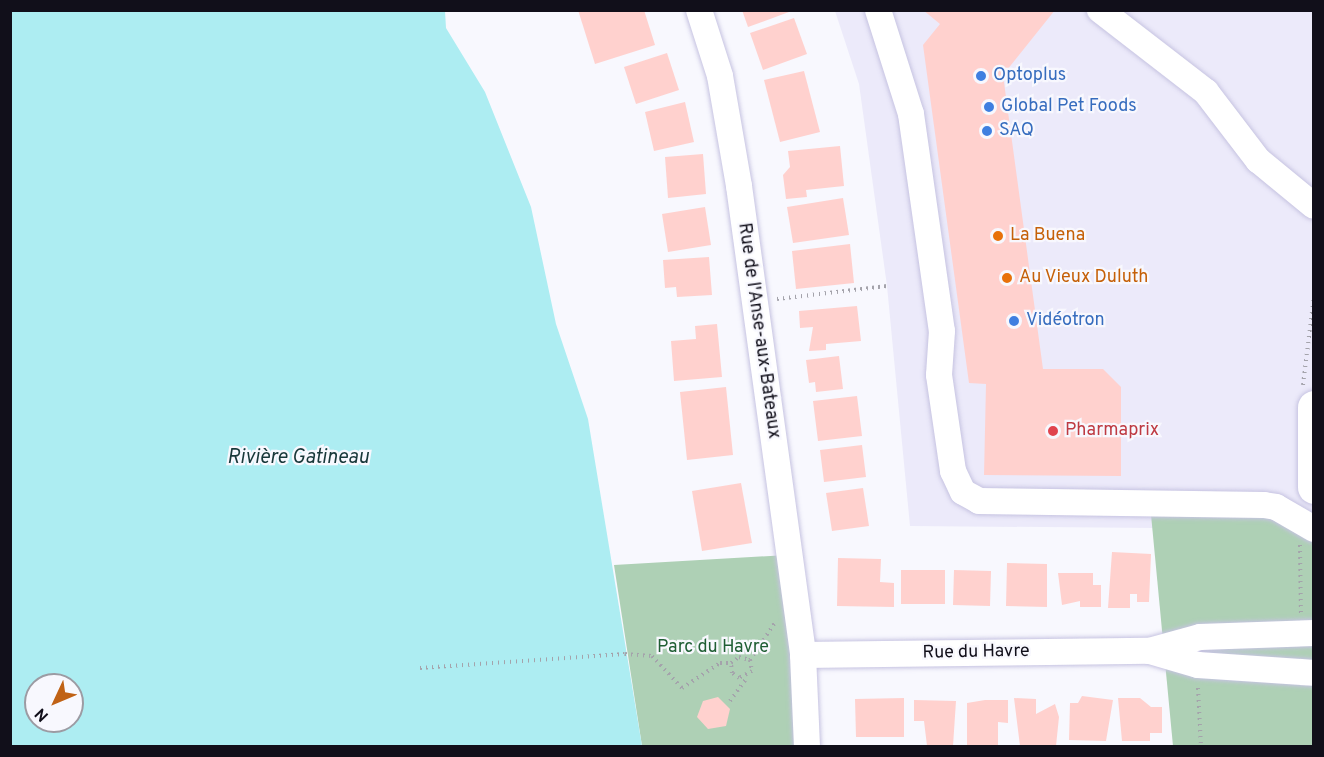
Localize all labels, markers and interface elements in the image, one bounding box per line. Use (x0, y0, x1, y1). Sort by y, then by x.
place label: Optoplus (993, 65, 1066, 87)
marker: Optoplus (974, 69, 988, 83)
place label: Global Pet Foods (1001, 96, 1137, 118)
marker: Global Pet Foods (982, 100, 996, 114)
place label: SAQ (999, 120, 1034, 142)
marker: SAQ (980, 124, 994, 138)
street label: Rue de l'Anse-aux-Bateaux (732, 222, 784, 440)
place label: La Buena (1010, 225, 1085, 247)
marker: La Buena (991, 229, 1005, 243)
place label: Au Vieux Duluth (1019, 267, 1149, 289)
marker: Au Vieux Duluth (1000, 271, 1014, 285)
place label: Vidéotron (1026, 310, 1105, 332)
marker: Vidéotron (1007, 314, 1021, 328)
place label: Pharmaprix (1065, 420, 1159, 442)
marker: Pharmaprix (1046, 424, 1060, 438)
water label: Rivière Gatineau (227, 446, 369, 470)
park label: Parc du Havre (657, 637, 769, 659)
street label: Rue du Havre (922, 641, 1030, 665)
north arrow (24, 673, 84, 733)
text: N (31, 703, 54, 725)

